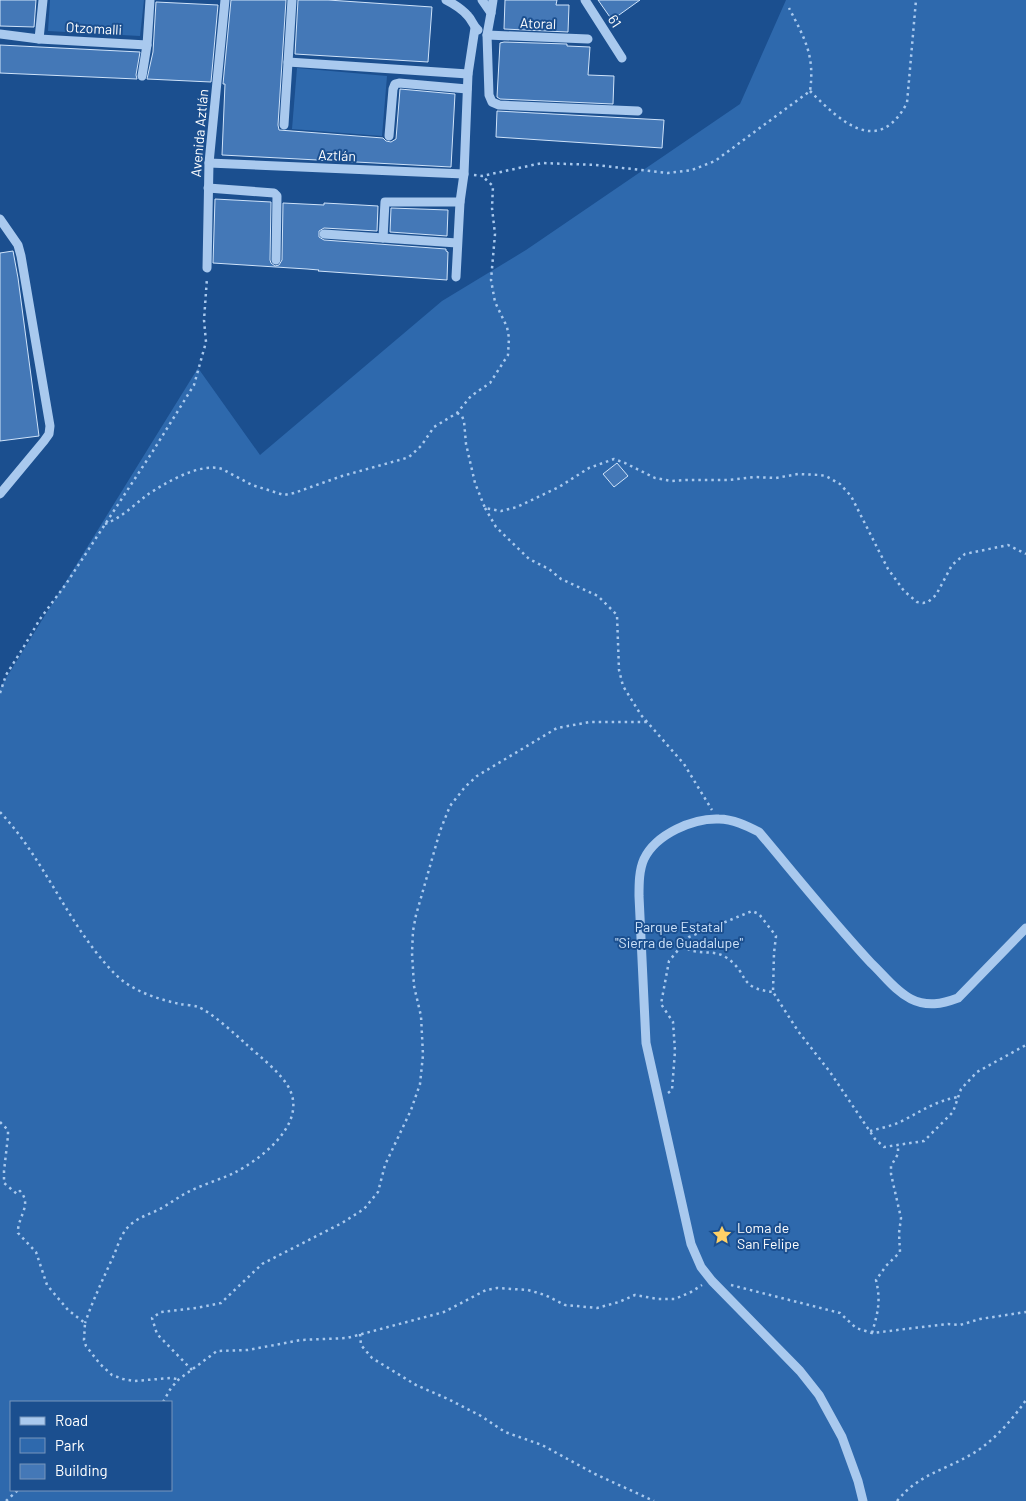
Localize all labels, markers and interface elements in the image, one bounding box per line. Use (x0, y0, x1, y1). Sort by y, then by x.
street label: 61 (605, 11, 625, 31)
street label: Atoral (520, 14, 556, 32)
street label: Otzomalli (65, 18, 123, 38)
street label: Avenida Aztlán (187, 88, 211, 178)
street label: Aztlán (318, 146, 356, 164)
park label: Parque Estatal "Sierra de Guadalupe" (615, 918, 743, 951)
place label: Loma de San Felipe (737, 1219, 799, 1252)
place icon: Loma de San Felipe (711, 1224, 733, 1246)
legend (10, 1401, 172, 1491)
text: Road (55, 1411, 88, 1429)
text: Park (55, 1436, 85, 1454)
text: Building (55, 1461, 108, 1479)

